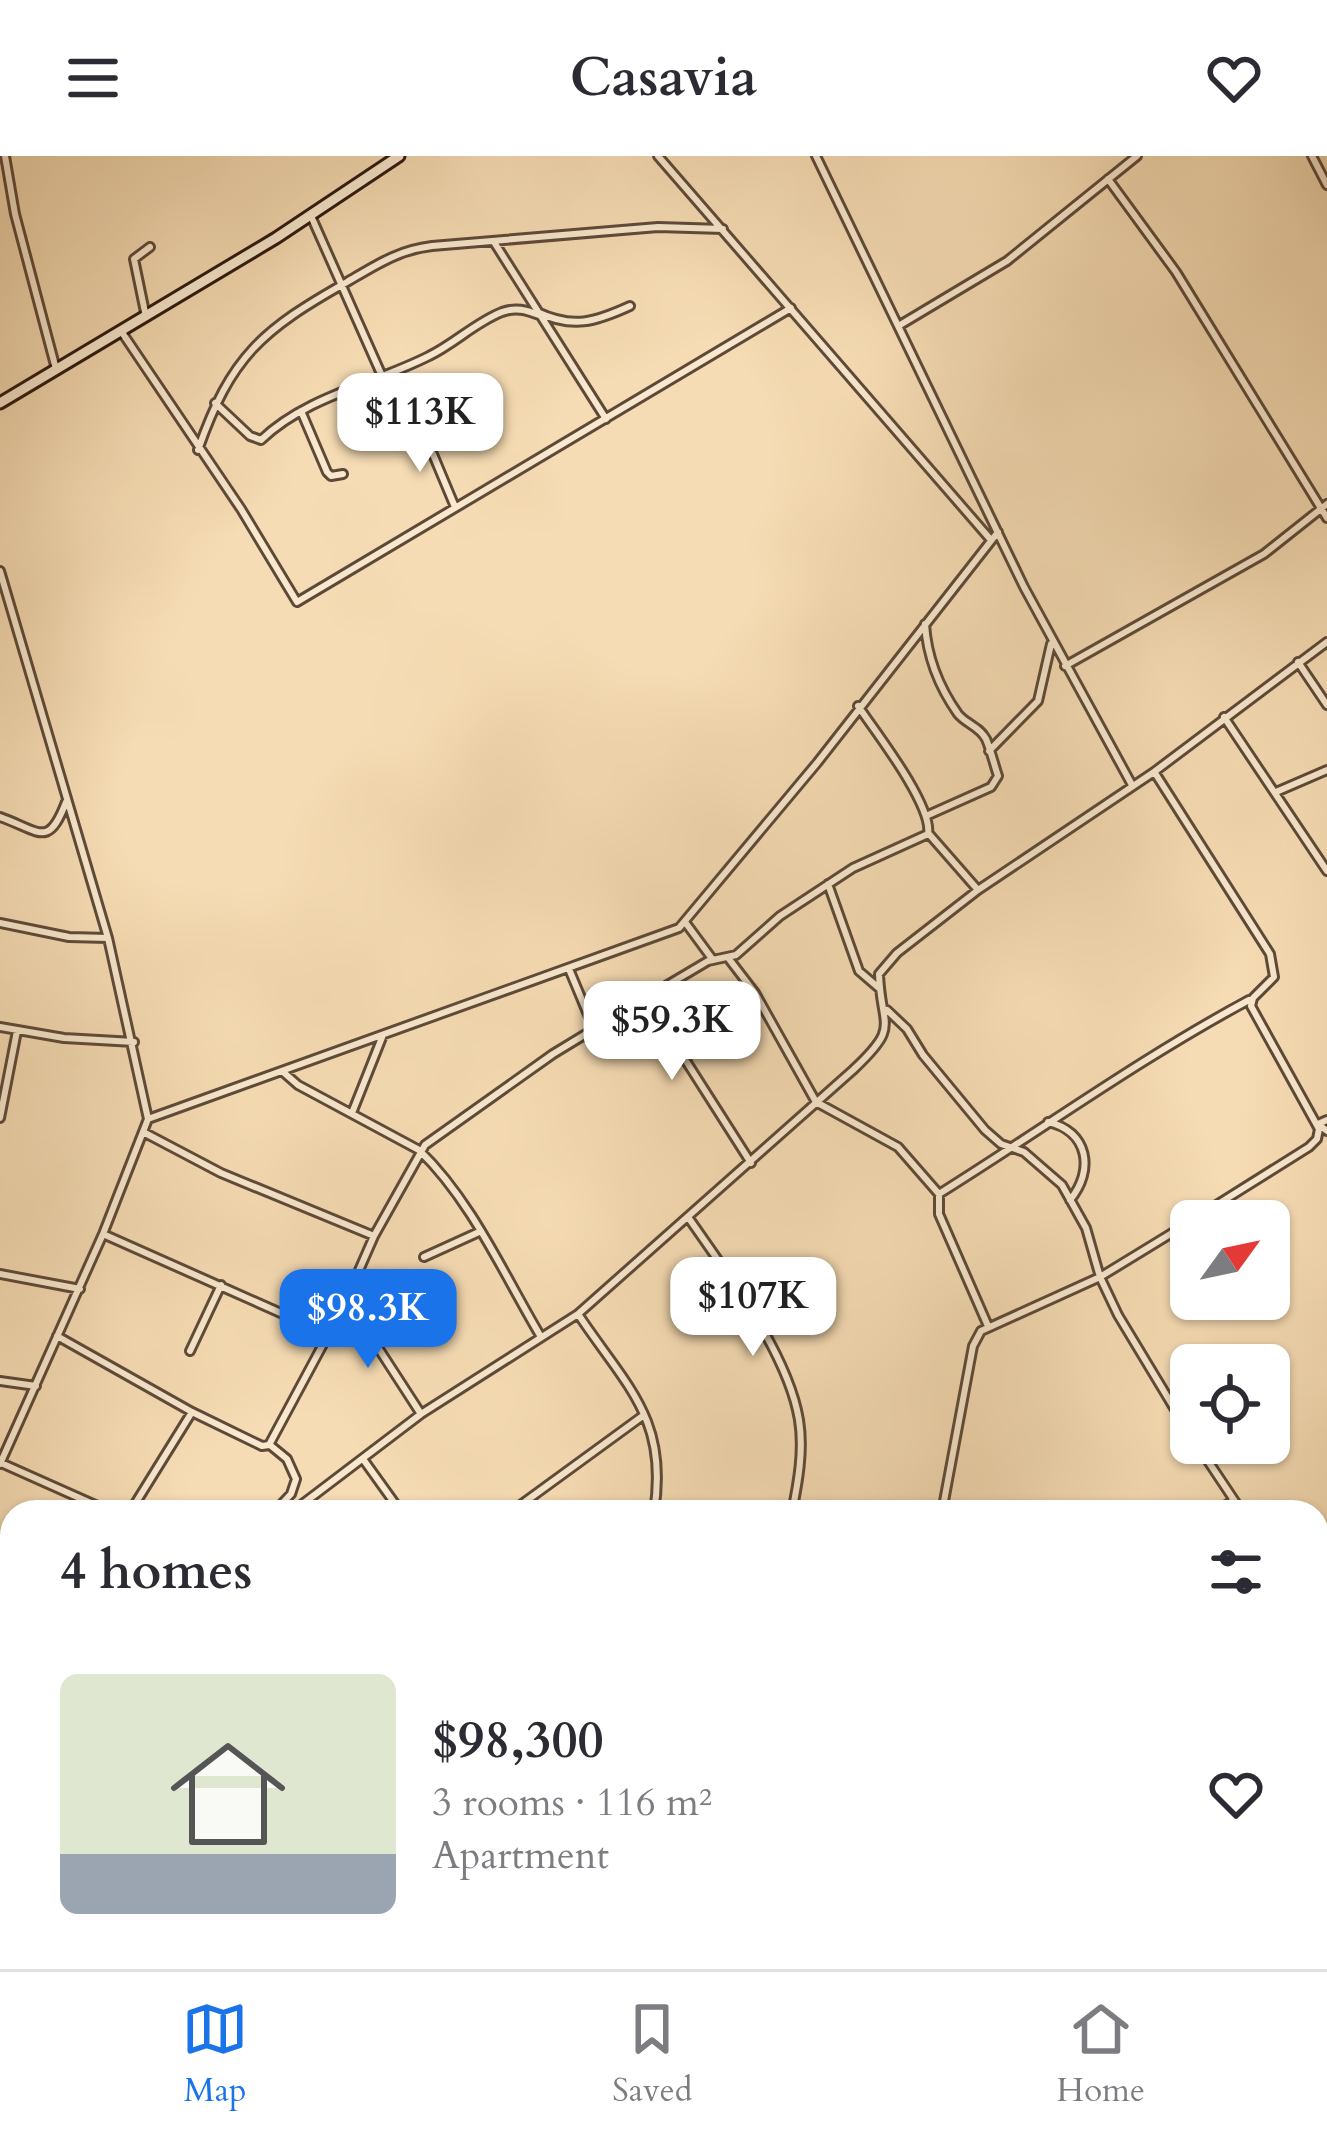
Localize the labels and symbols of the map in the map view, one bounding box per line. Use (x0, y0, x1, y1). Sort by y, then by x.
pin: $113K (336, 373, 504, 475)
pin: $59.3K (574, 981, 770, 1083)
north arrow (1170, 1200, 1290, 1320)
pin: $107K (669, 1257, 837, 1359)
pin: $98.3K (270, 1269, 466, 1371)

